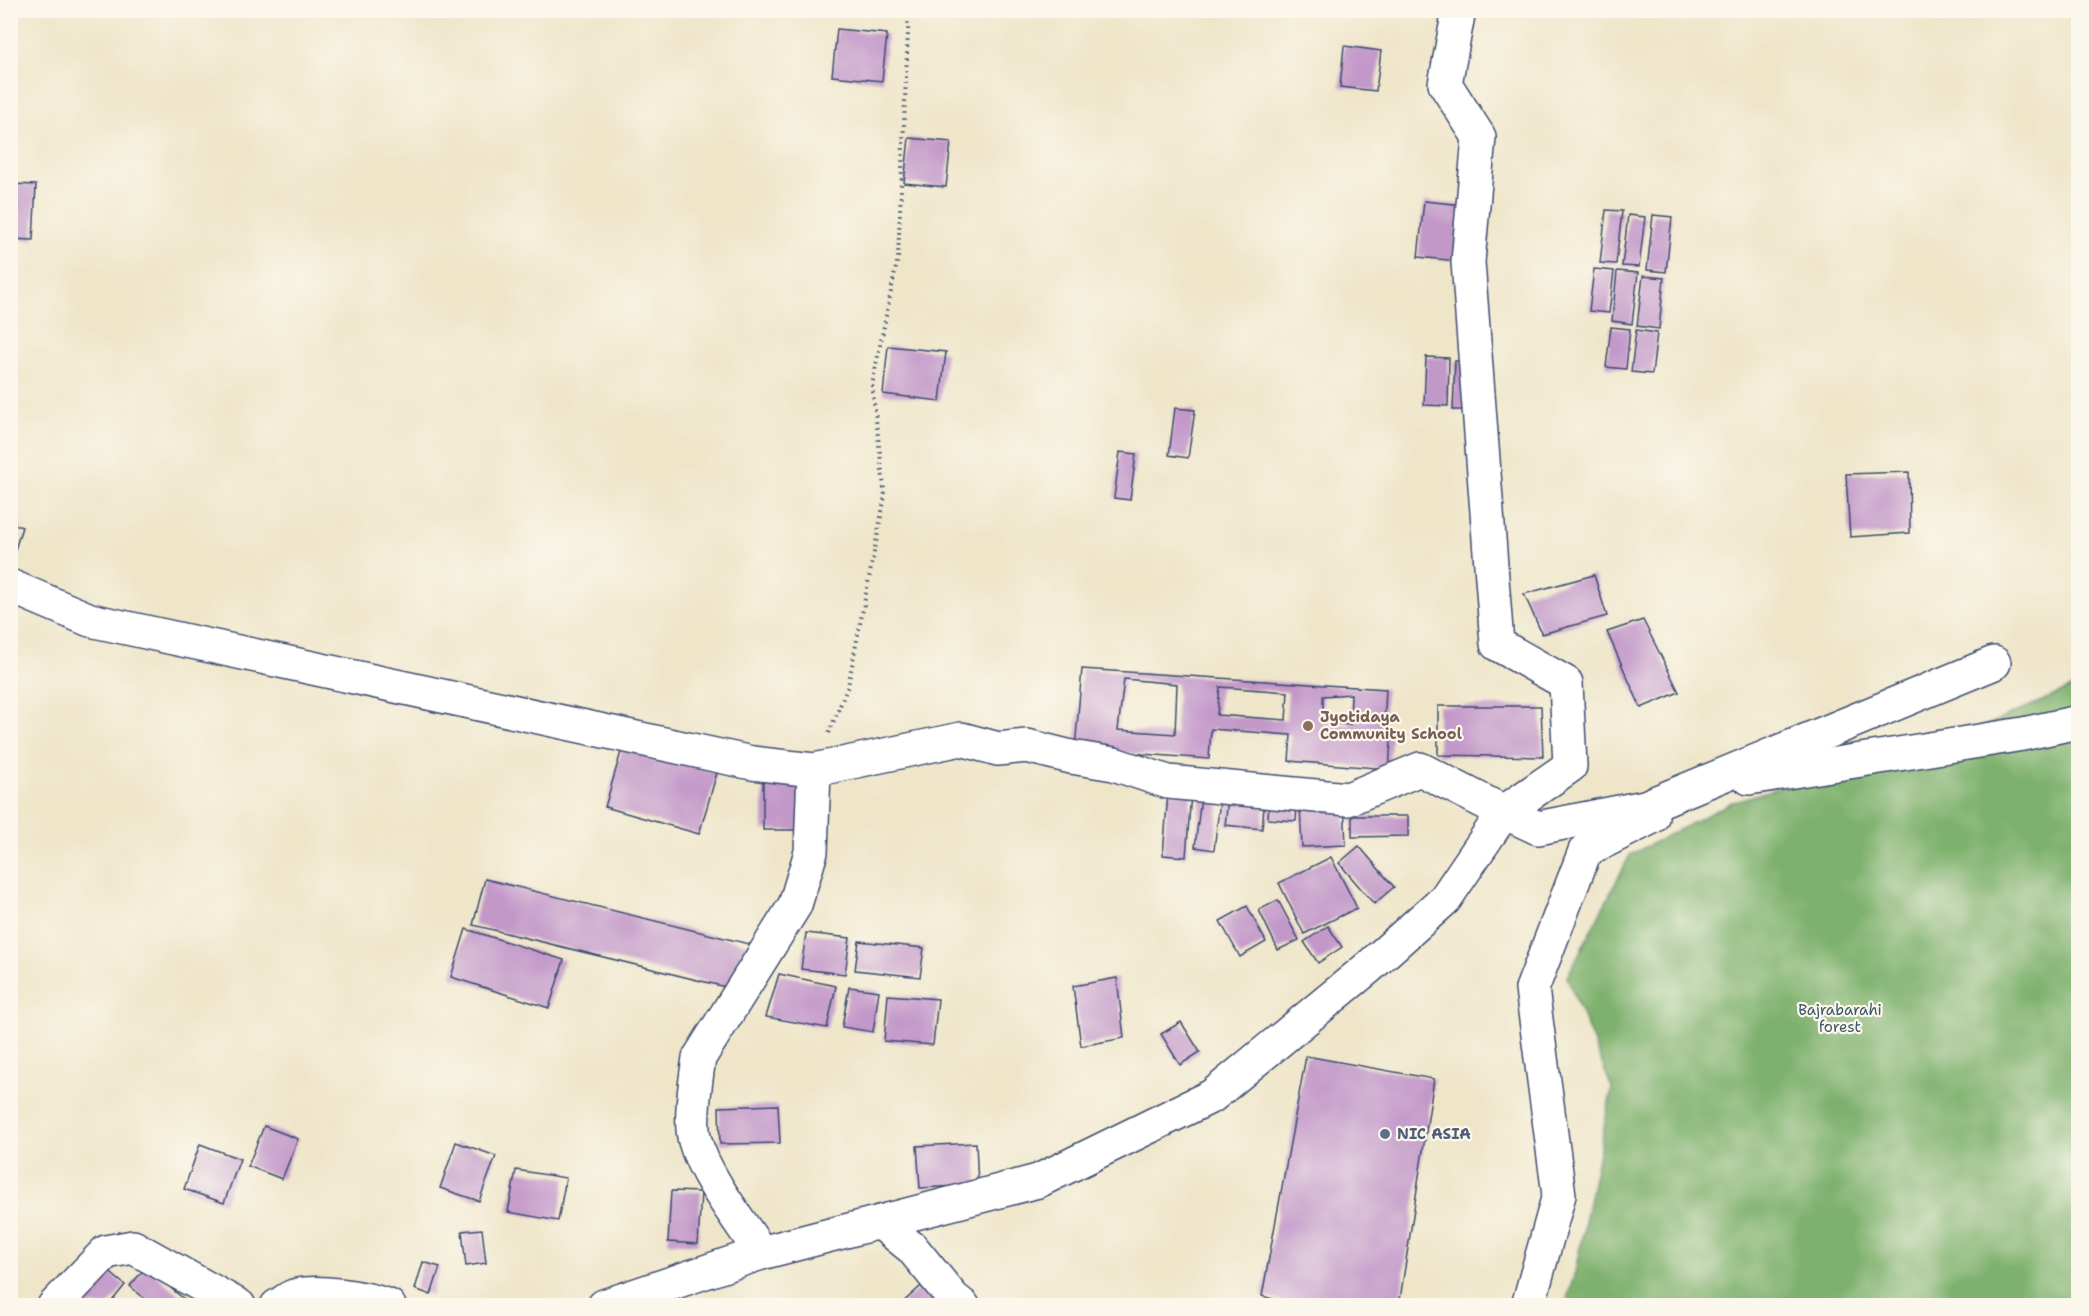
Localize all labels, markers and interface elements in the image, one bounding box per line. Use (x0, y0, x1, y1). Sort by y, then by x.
place label: Jyotidaya Community School (1320, 707, 1462, 744)
marker: Jyotidaya Community School (1301, 719, 1315, 733)
park label: Bajrabarahi forest (1798, 1000, 1882, 1037)
place label: NIC ASIA (1397, 1124, 1471, 1144)
marker: NIC ASIA (1378, 1127, 1392, 1141)

